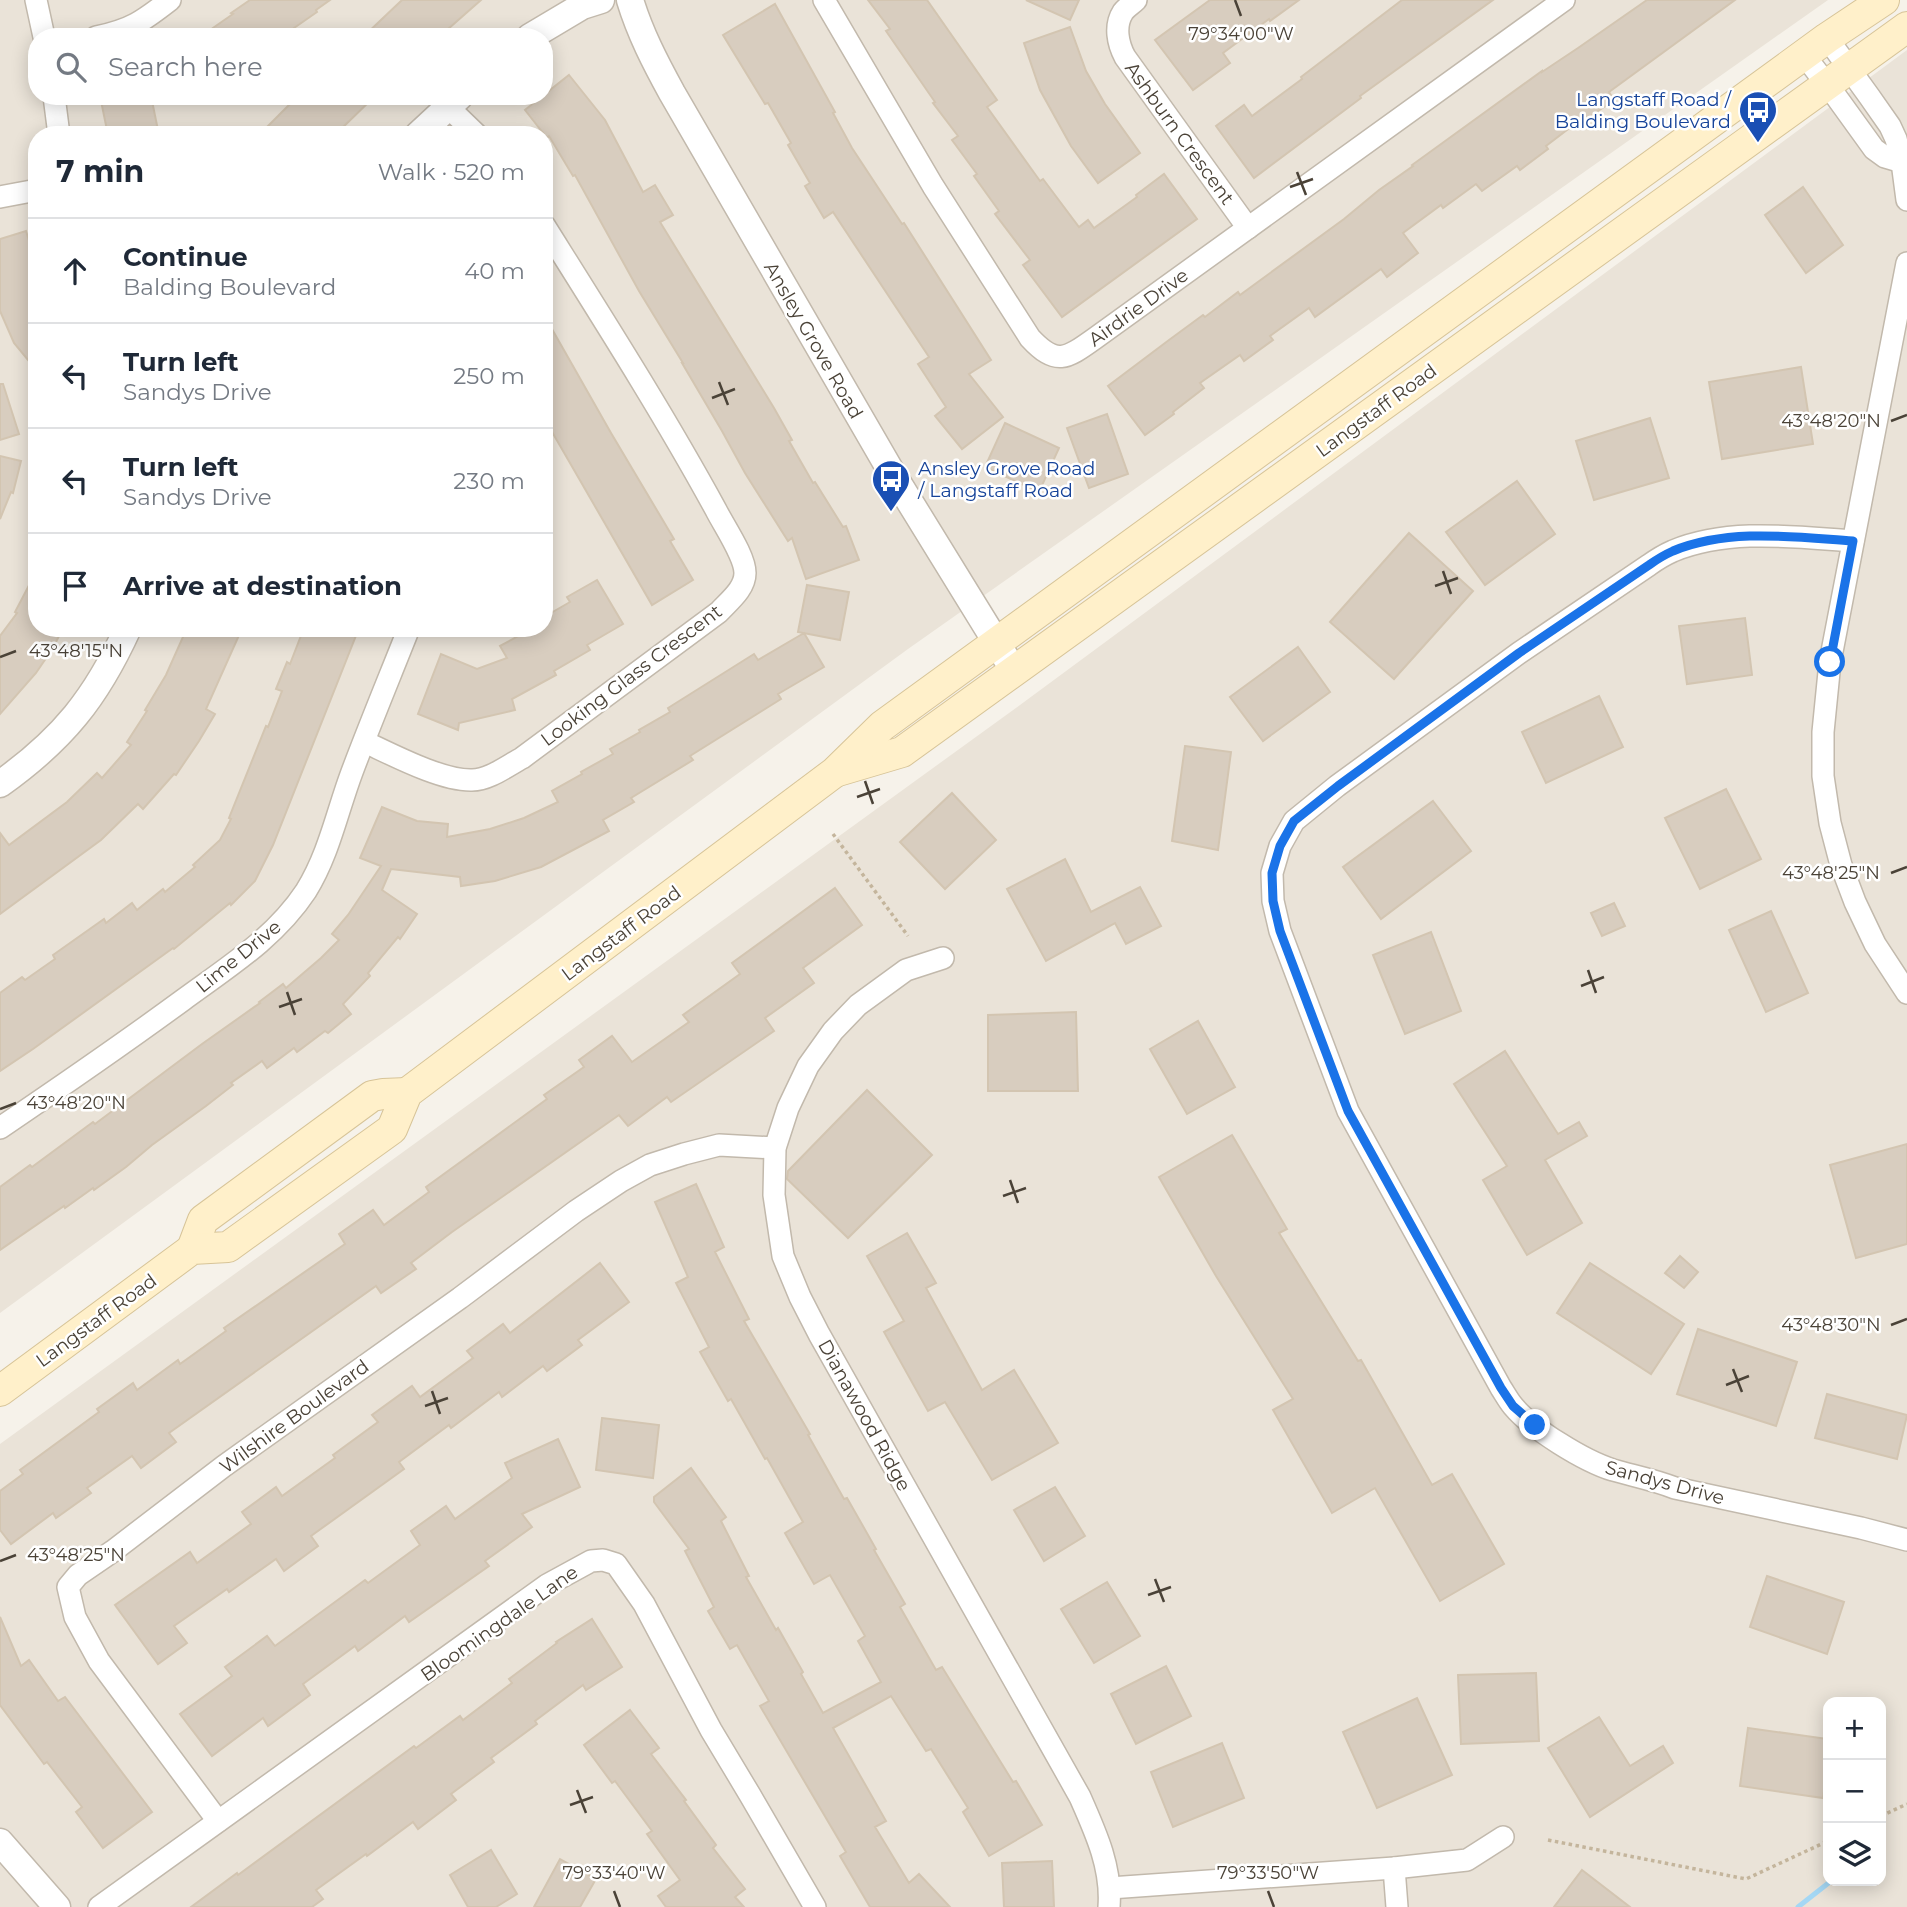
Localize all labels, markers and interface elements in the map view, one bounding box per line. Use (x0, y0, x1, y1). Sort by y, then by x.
text: 79°34'00"W (1188, 23, 1294, 45)
search box (28, 28, 553, 105)
icon: search (52, 48, 90, 86)
text: Search here (108, 51, 263, 83)
street label: Ashburn Crescent (1120, 57, 1239, 209)
place label: Langstaff Road / Balding Boulevard (1555, 88, 1733, 133)
bus stop icon: Langstaff Road / Balding Boulevard (1737, 89, 1779, 144)
text: 7 min (56, 153, 144, 190)
text: Walk · 520 m (378, 158, 525, 186)
text: Continue (123, 241, 248, 273)
icon: ahead (56, 252, 94, 290)
text: 40 m (464, 257, 525, 285)
street label: Ansley Grove Road (759, 258, 868, 423)
street label: Airdrie Drive (1084, 263, 1193, 351)
text: Balding Boulevard (123, 273, 336, 301)
text: Turn left (123, 346, 239, 378)
icon: left (56, 357, 94, 395)
street label: Langstaff Road (1311, 359, 1441, 462)
text: 250 m (453, 362, 525, 390)
text: Sandys Drive (123, 378, 272, 406)
text: 43°48'20"N (1781, 410, 1881, 432)
text: Turn left (123, 451, 239, 483)
place label: Ansley Grove Road / Langstaff Road (917, 457, 1095, 502)
bus stop icon: Ansley Grove Road / Langstaff Road (870, 458, 912, 513)
icon: left (56, 462, 94, 500)
text: 230 m (453, 467, 525, 495)
text: Sandys Drive (123, 483, 272, 511)
icon: arrive (56, 567, 94, 605)
text: Arrive at destination (123, 570, 402, 602)
street label: Looking Glass Crescent (536, 600, 727, 751)
text: 43°48'15"N (29, 640, 123, 662)
route start (1814, 646, 1845, 677)
text: 43°48'25"N (1782, 862, 1880, 884)
street label: Langstaff Road (557, 881, 686, 986)
street label: Lime Drive (191, 915, 285, 998)
text: 43°48'20"N (26, 1092, 126, 1114)
street label: Langstaff Road (31, 1269, 161, 1372)
text: 43°48'30"N (1781, 1314, 1881, 1336)
street label: Dianawood Ridge (813, 1335, 916, 1495)
street label: Wilshire Boulevard (215, 1355, 373, 1478)
route end (1519, 1409, 1550, 1440)
street label: Sandys Drive (1603, 1455, 1727, 1509)
text: 43°48'25"N (27, 1544, 125, 1566)
street label: Bloomingdale Lane (416, 1560, 582, 1686)
map controls (1823, 1697, 1886, 1886)
button: + (1823, 1697, 1886, 1760)
button: − (1823, 1760, 1886, 1823)
button: layers (1823, 1823, 1886, 1886)
text: 79°33'40"W (562, 1862, 666, 1884)
text: 79°33'50"W (1217, 1862, 1319, 1884)

